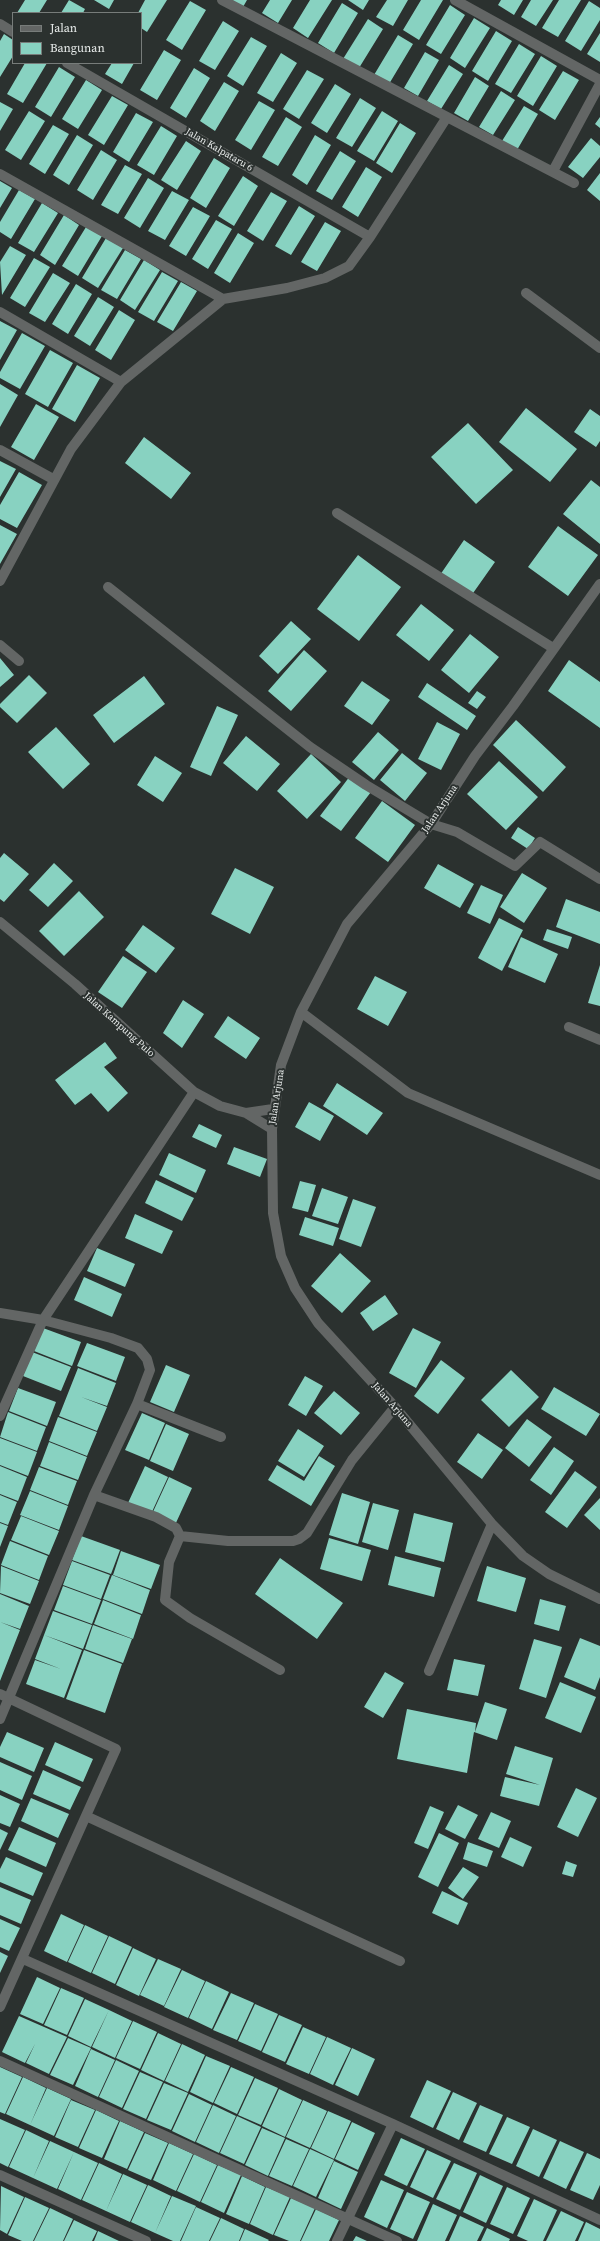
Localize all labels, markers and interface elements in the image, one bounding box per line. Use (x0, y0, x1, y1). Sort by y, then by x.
legend (12, 12, 142, 64)
text: Jalan (50, 20, 77, 36)
text: Bangunan (50, 40, 105, 56)
street label: Jalan Kalpataru 6 (183, 126, 255, 174)
street label: Jalan Arjuna (420, 783, 460, 835)
street label: Jalan Kampung Pulo (81, 990, 157, 1060)
street label: Jalan Arjuna (267, 1069, 287, 1125)
street label: Jalan Arjuna (369, 1380, 415, 1430)

